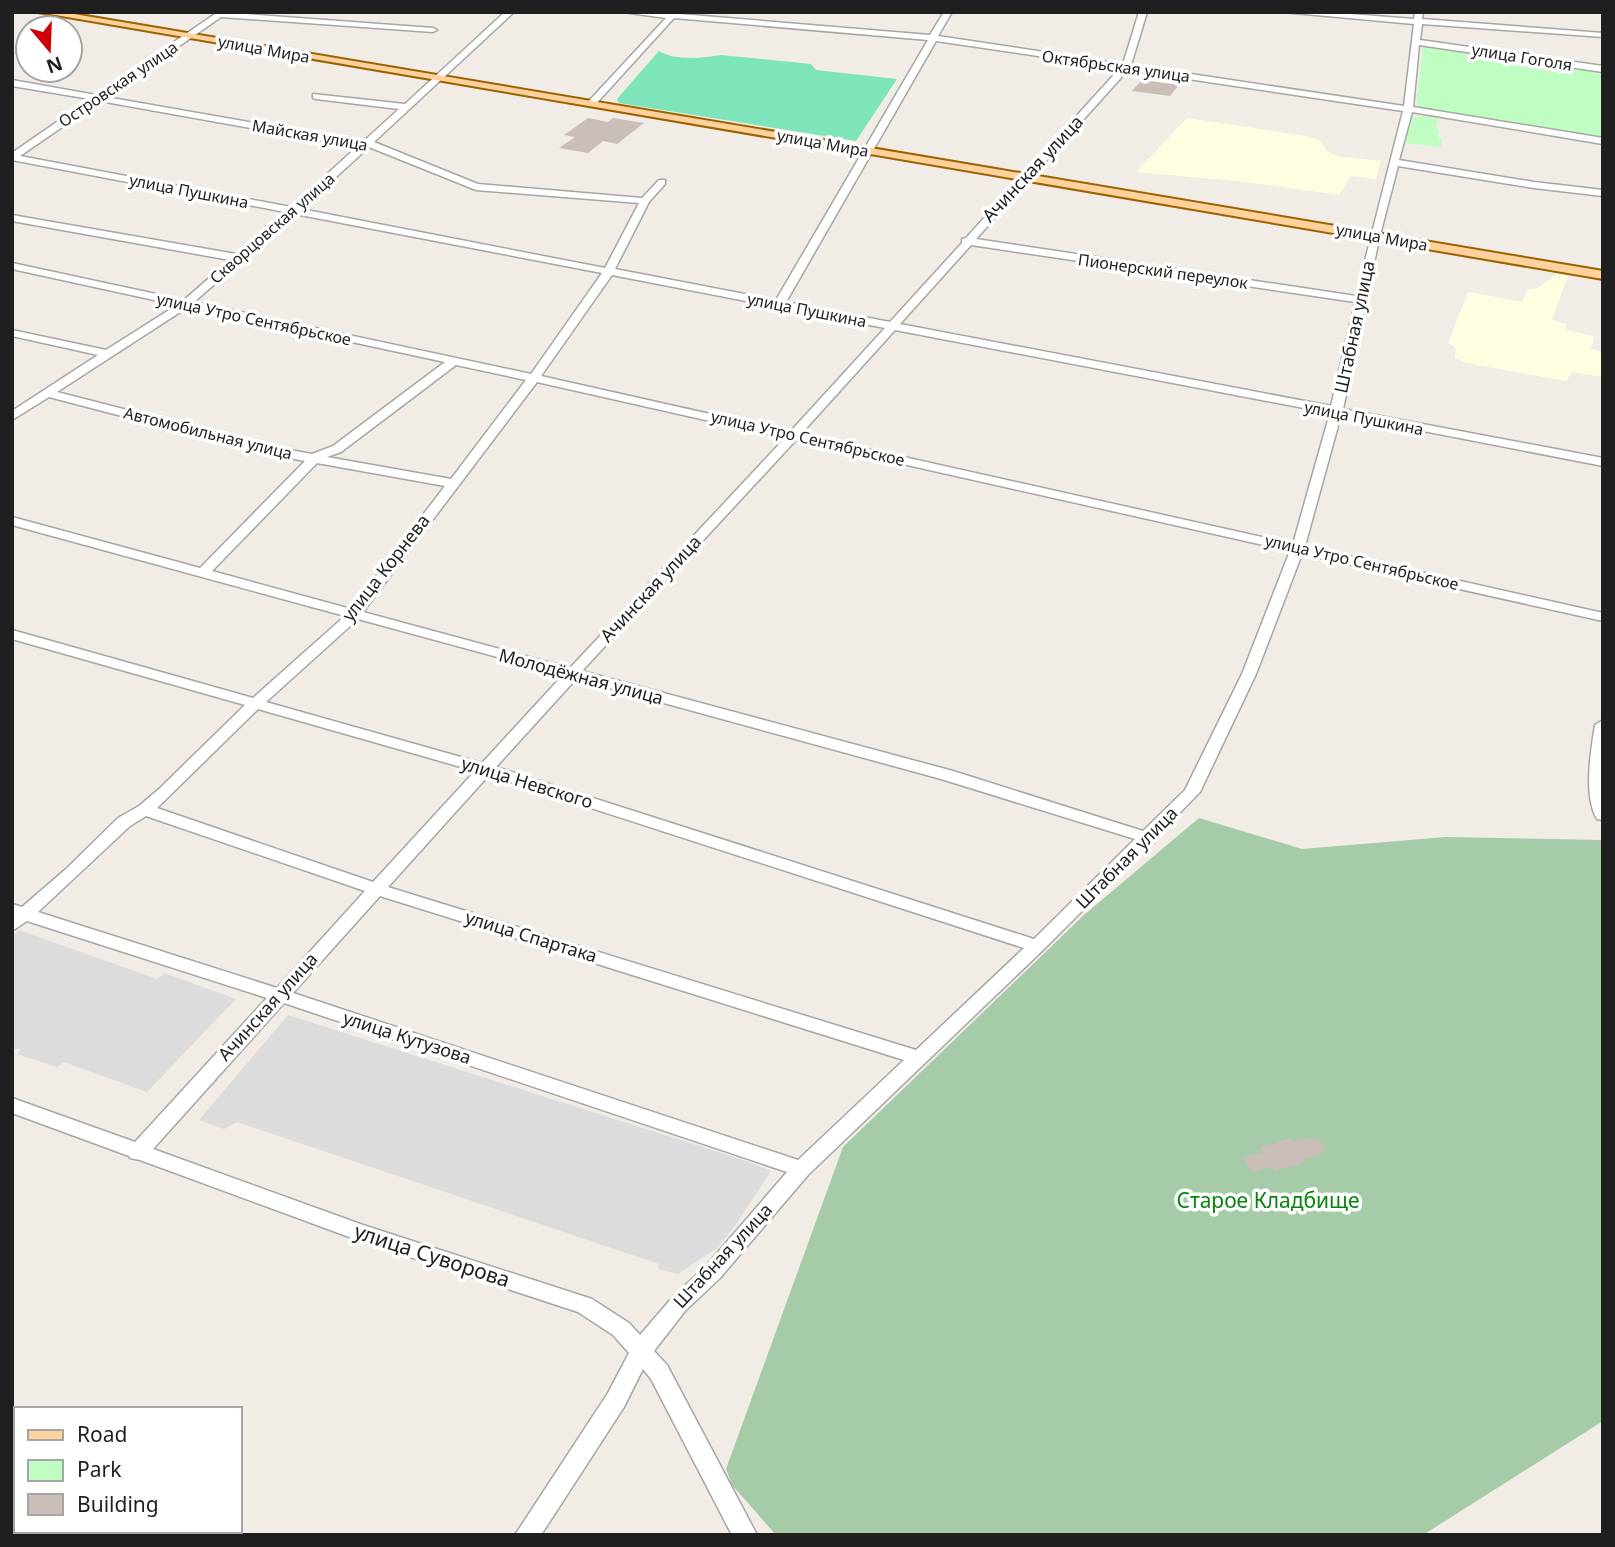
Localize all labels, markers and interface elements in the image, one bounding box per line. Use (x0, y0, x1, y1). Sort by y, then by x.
north arrow (14, 14, 84, 84)
street label: улица Мира (216, 30, 312, 68)
street label: Островская улица (54, 36, 182, 132)
street label: улица Гоголя (1470, 38, 1574, 76)
street label: Октябрьская улица (1041, 45, 1191, 87)
text: N (43, 50, 66, 80)
street label: Ачинская улица (976, 110, 1088, 227)
street label: Майская улица (250, 114, 370, 156)
street label: улица Мира (775, 124, 871, 162)
street label: Скворцовская улица (205, 168, 339, 288)
street label: улица Пушкина (128, 169, 250, 213)
street label: улица Мира (1334, 218, 1430, 256)
street label: Пионерский переулок (1077, 248, 1250, 294)
street label: Штабная улица (1328, 258, 1380, 395)
street label: улица Утро Сентябрьское (155, 288, 353, 350)
street label: улица Пушкина (746, 288, 868, 332)
street label: улица Пушкина (1303, 396, 1425, 440)
street label: Автомобильная улица (122, 401, 294, 465)
street label: улица Утро Сентябрьское (709, 405, 907, 471)
street label: улица Корнева (336, 509, 434, 626)
street label: улица Утро Сентябрьское (1263, 529, 1461, 595)
street label: Ачинская улица (594, 530, 706, 647)
street label: Молодёжная улица (496, 643, 666, 710)
street label: улица Невского (459, 751, 596, 813)
street label: Штабная улица (1070, 801, 1182, 913)
street label: улица Спартака (463, 905, 600, 967)
street label: Ачинская улица (212, 947, 322, 1066)
street label: улица Кутузова (340, 1005, 474, 1069)
park label: Старое Кладбище (1176, 1186, 1360, 1214)
street label: Штабная улица (667, 1198, 777, 1313)
street label: улица Суворова (351, 1217, 514, 1293)
legend (14, 1407, 242, 1533)
text: Road (77, 1420, 127, 1448)
text: Park (77, 1455, 122, 1483)
text: Building (77, 1490, 159, 1518)

